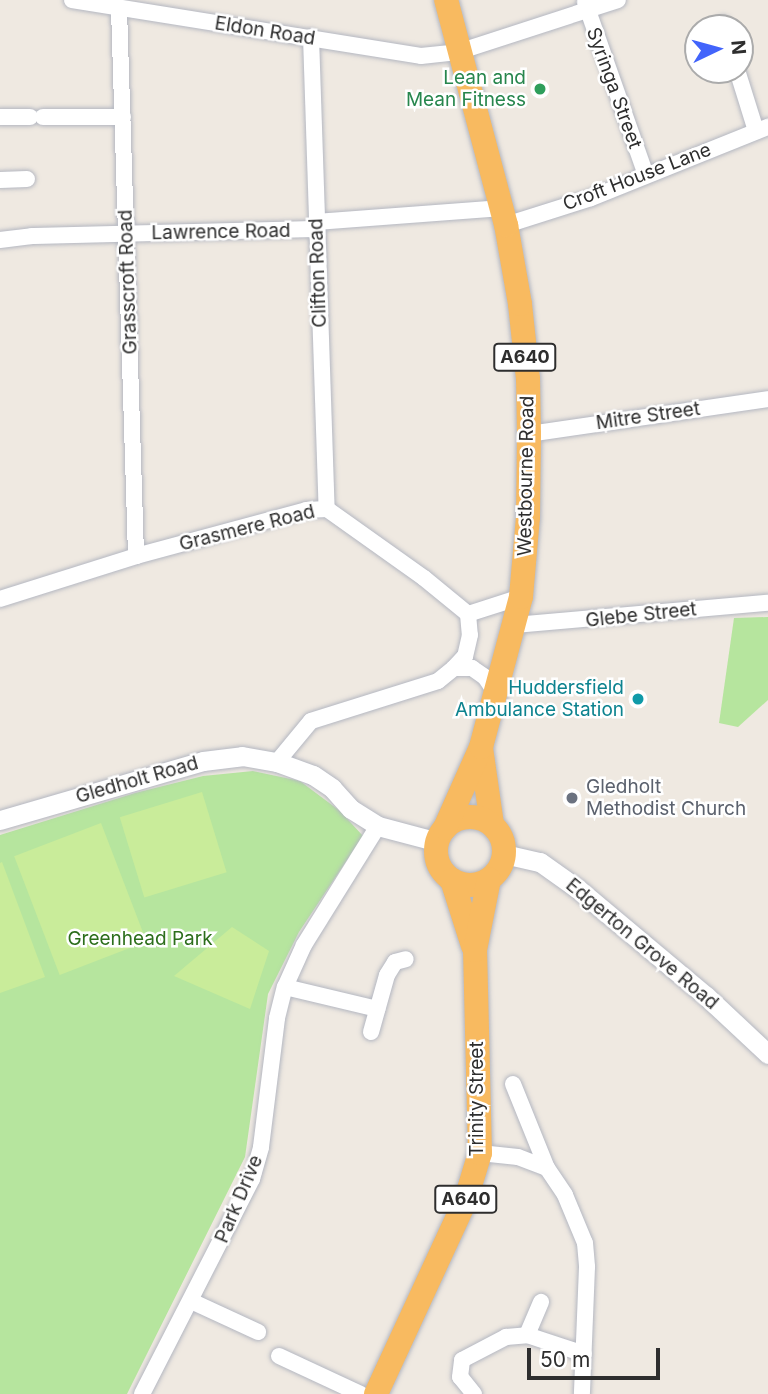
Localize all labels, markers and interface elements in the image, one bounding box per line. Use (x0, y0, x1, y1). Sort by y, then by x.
street label: Eldon Road (213, 12, 317, 50)
north arrow (684, 14, 754, 84)
street label: Syringa Street (581, 24, 647, 152)
text: N (726, 39, 751, 56)
place label: Lean and Mean Fitness (406, 67, 526, 111)
marker: Lean and Mean Fitness (532, 81, 548, 97)
street label: Croft House Lane (560, 138, 714, 216)
street label: Grasscroft Road (114, 209, 142, 355)
street label: Clifton Road (305, 218, 331, 328)
street label: Lawrence Road (151, 219, 291, 245)
road number: A640 (492, 342, 558, 372)
street label: Westbourne Road (513, 396, 539, 556)
street label: Mitre Street (594, 397, 702, 435)
street label: Grasmere Road (177, 500, 317, 556)
street label: Glebe Street (584, 598, 698, 632)
place label: Huddersfield Ambulance Station (455, 677, 624, 721)
marker: Huddersfield Ambulance Station (630, 691, 646, 707)
street label: Gledholt Road (73, 752, 201, 808)
place label: Gledholt Methodist Church (586, 776, 746, 820)
marker: Gledholt Methodist Church (564, 790, 580, 806)
street label: Edgerton Grove Road (561, 874, 723, 1014)
park label: Greenhead Park (67, 928, 213, 950)
street label: Trinity Street (466, 1041, 488, 1157)
street label: Park Drive (210, 1152, 268, 1246)
road number: A640 (433, 1184, 499, 1214)
scale bar (530, 1334, 663, 1378)
text: 50 m (540, 1347, 590, 1372)

